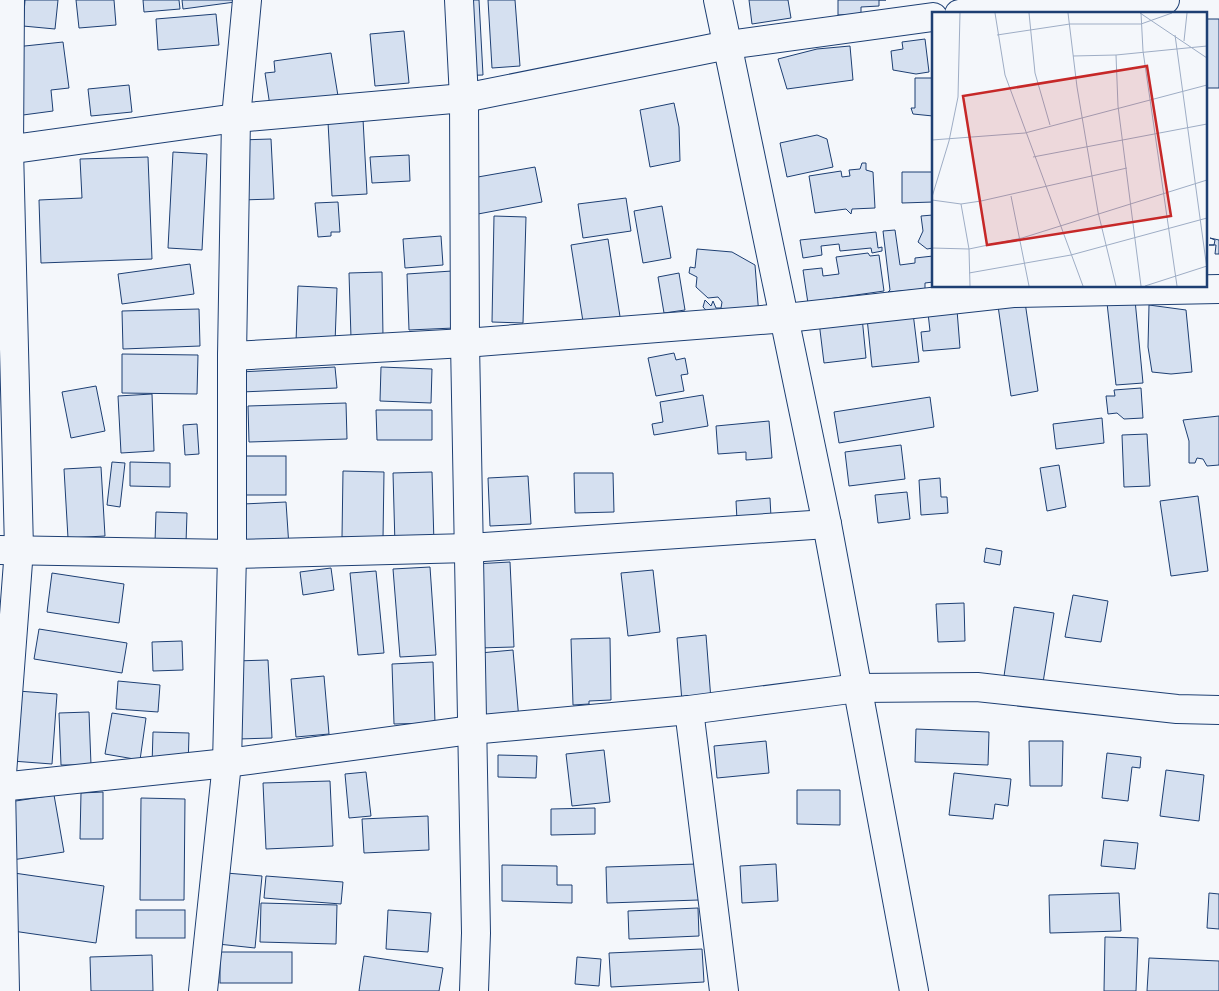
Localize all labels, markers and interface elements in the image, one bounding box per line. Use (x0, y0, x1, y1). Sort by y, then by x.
inset map (932, 12, 1206, 288)

